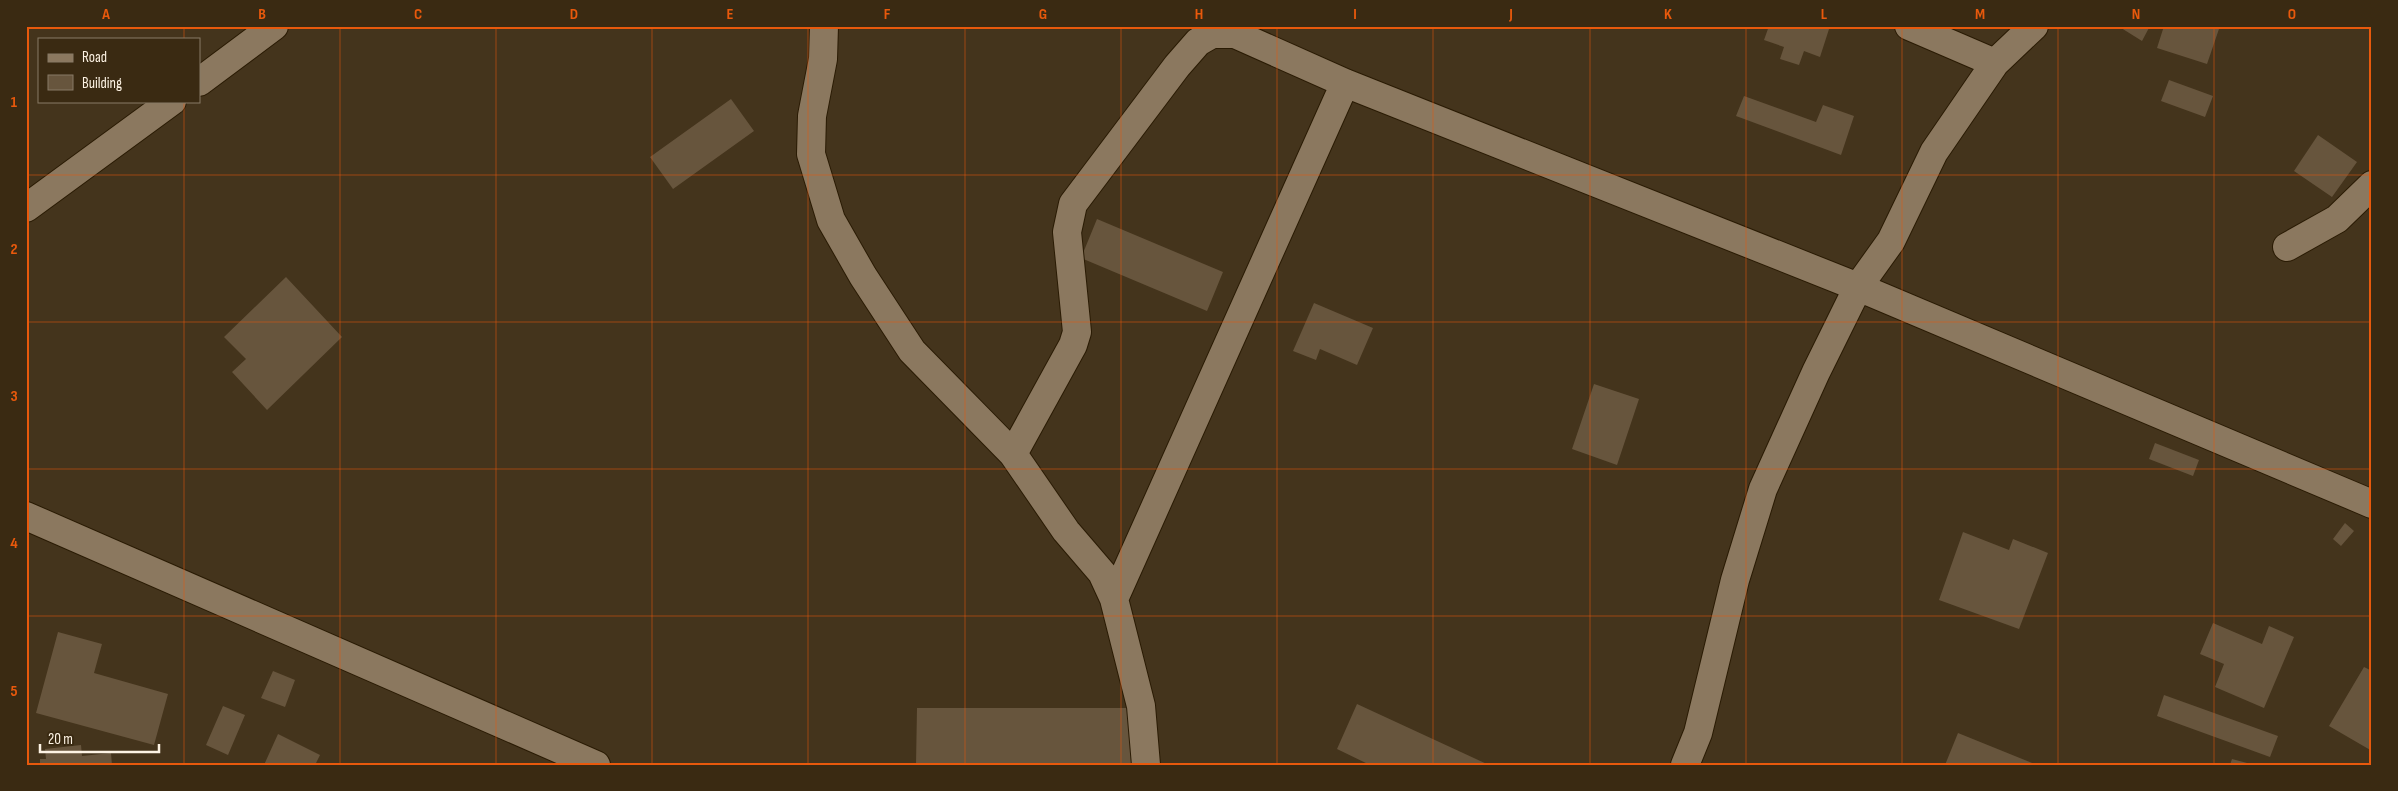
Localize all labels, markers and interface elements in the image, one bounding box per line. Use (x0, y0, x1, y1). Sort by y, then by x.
text: A (101, 5, 110, 24)
text: B (258, 5, 266, 24)
text: C (414, 5, 422, 24)
text: D (570, 5, 578, 24)
text: E (727, 5, 734, 24)
text: F (884, 5, 891, 24)
text: G (1039, 5, 1047, 24)
text: H (1195, 5, 1203, 24)
text: I (1353, 5, 1357, 24)
text: J (1508, 5, 1513, 24)
text: K (1664, 5, 1672, 24)
text: L (1821, 5, 1828, 24)
text: M (1975, 5, 1985, 24)
text: N (2132, 5, 2140, 24)
text: O (2288, 5, 2296, 24)
legend (38, 38, 200, 102)
text: Road (82, 48, 107, 67)
text: Building (82, 74, 122, 93)
text: 1 (11, 93, 18, 112)
text: 2 (10, 240, 18, 259)
text: 3 (10, 387, 18, 406)
text: 4 (10, 534, 18, 553)
text: 5 (10, 682, 18, 701)
scale bar (40, 721, 159, 753)
text: 20 m (48, 730, 73, 749)

